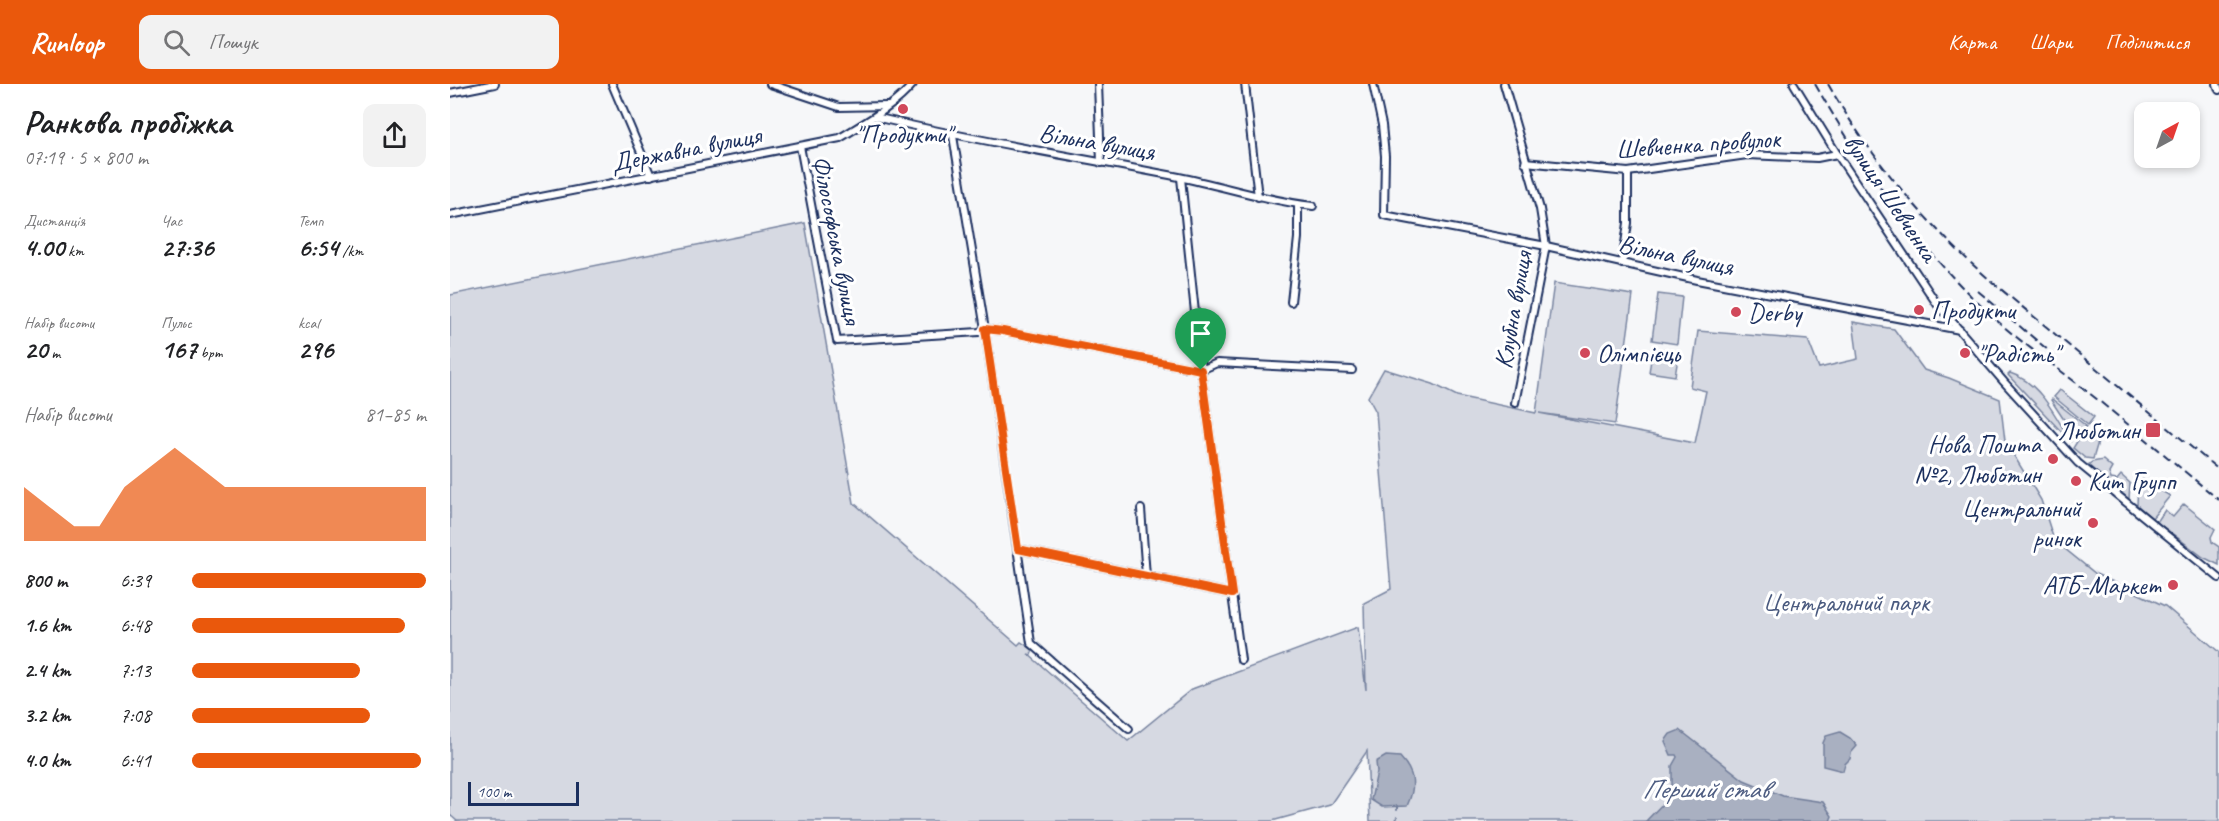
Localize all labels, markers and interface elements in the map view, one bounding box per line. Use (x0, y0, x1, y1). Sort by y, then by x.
search box (139, 15, 559, 69)
text: Runloop (30, 25, 103, 60)
icon: search (160, 26, 193, 59)
text: Пошук (208, 28, 258, 56)
text: Карта (1948, 29, 1996, 55)
text: Шари (2029, 29, 2073, 55)
text: Поділитися (2106, 29, 2189, 55)
text: Ранкова пробіжка (24, 101, 231, 143)
marker: "Продукти" (896, 102, 910, 116)
north arrow (2134, 102, 2200, 168)
map controls (2134, 102, 2200, 168)
button: share (363, 104, 426, 167)
street label: Вільна вулиця (1037, 116, 1159, 169)
street label: Державна вулиця (608, 118, 766, 180)
place label: "Продукти" (855, 118, 956, 151)
street label: Шевченка провулок (1615, 122, 1783, 166)
street label: вулиця Шевченка (1836, 128, 1947, 270)
text: 07:19 · 5 × 800 m (24, 145, 148, 170)
street label: Філософська вулиця (804, 153, 870, 329)
text: Дистанція (24, 211, 85, 231)
text: Час (161, 211, 182, 231)
text: Темп (298, 211, 324, 231)
street label: Вільна вулиця (1616, 227, 1738, 284)
text: 4.00 (24, 231, 64, 264)
text: 27:36 (161, 231, 213, 264)
text: 6:54 (298, 231, 338, 264)
text: km (64, 241, 84, 261)
text: /km (338, 241, 363, 261)
street label: Клубна вулиця (1486, 247, 1540, 371)
place label: Продукти (1931, 294, 2018, 327)
place label: Derby (1748, 296, 1803, 329)
marker: Продукти (1912, 303, 1926, 317)
marker: Derby (1729, 305, 1743, 319)
pin (1175, 308, 1226, 370)
text: Набір висоти (24, 313, 94, 333)
text: Пульс (161, 313, 192, 333)
text: kcal (298, 313, 319, 333)
icon: arrive (1184, 317, 1217, 350)
text: 20 (24, 333, 47, 366)
text: 167 (161, 333, 197, 366)
text: 296 (298, 333, 333, 366)
place label: Олімпієць (1597, 337, 1682, 370)
place label: "Радість" (1977, 337, 2064, 370)
text: m (47, 343, 60, 363)
text: bpm (197, 343, 222, 363)
marker: Олімпієць (1578, 346, 1592, 360)
marker: "Радість" (1958, 346, 1972, 360)
text: Набір висоти (24, 402, 111, 427)
text: 81–85 m (365, 402, 426, 427)
place label: Люботин (2057, 414, 2142, 447)
marker: Люботин (2144, 421, 2162, 439)
place label: Нова Пошта №2, Люботин (1914, 428, 2043, 491)
marker: Нова Пошта №2, Люботин (2046, 452, 2060, 466)
place label: Кит Групп (2088, 465, 2177, 498)
marker: Кит Групп (2069, 474, 2083, 488)
place label: Центральний ринок (1962, 492, 2083, 555)
marker: Центральний ринок (2086, 516, 2100, 530)
text: 800 m (24, 568, 67, 593)
text: 6:39 (120, 568, 151, 593)
place label: АТБ-Маркет (2043, 569, 2162, 602)
marker: АТБ-Маркет (2166, 578, 2180, 592)
park label: Центральний парк (1763, 586, 1931, 619)
text: 1.6 km (24, 613, 71, 638)
text: 6:48 (120, 613, 151, 638)
text: 2.4 km (24, 658, 71, 683)
text: 7:13 (120, 658, 151, 683)
text: 3.2 km (24, 703, 71, 728)
text: 7:08 (120, 703, 151, 728)
text: 4.0 km (24, 748, 71, 773)
text: 6:41 (120, 748, 151, 773)
water label: Перший став (1642, 772, 1777, 806)
scale bar (468, 779, 579, 806)
text: 100 m (477, 782, 511, 802)

